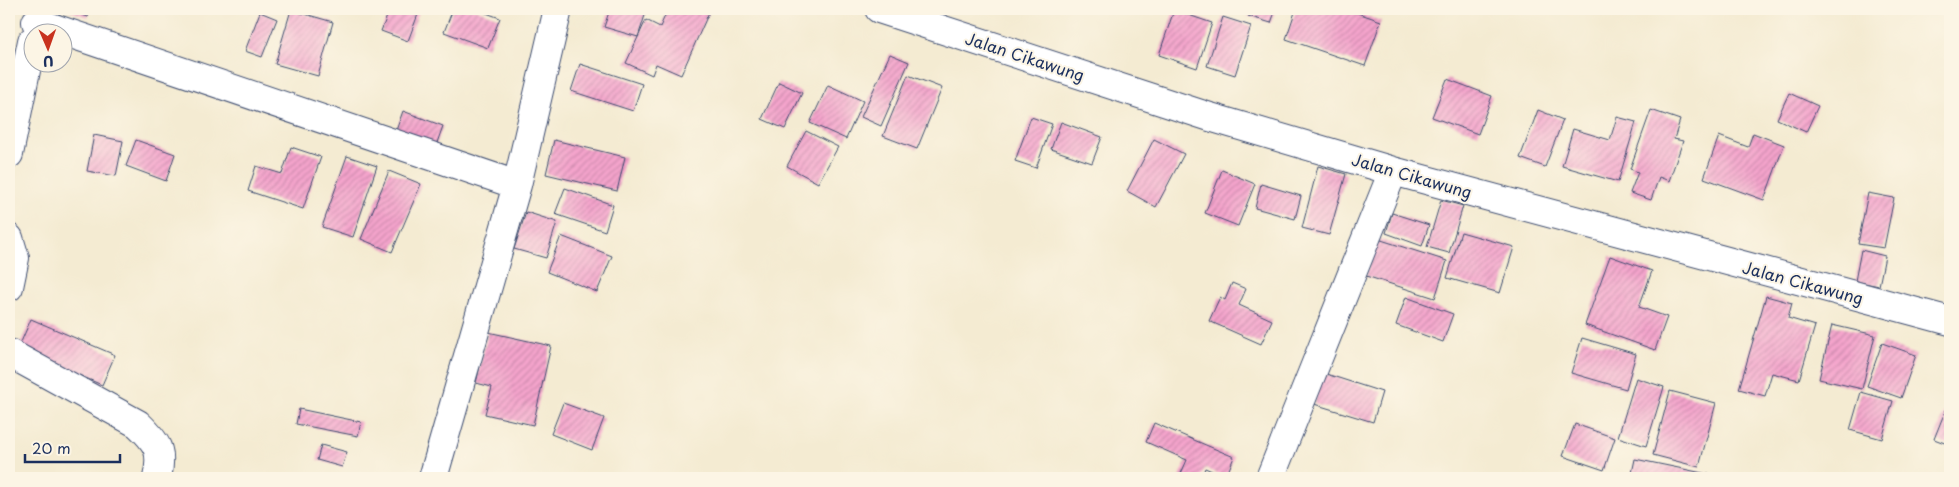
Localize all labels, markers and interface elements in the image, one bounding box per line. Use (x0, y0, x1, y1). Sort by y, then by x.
north arrow (22, 22, 72, 72)
street label: Jalan Cikawung (962, 25, 1088, 87)
text: U (43, 51, 54, 72)
street label: Jalan Cikawung (1349, 146, 1475, 204)
street label: Jalan Cikawung (1740, 254, 1866, 310)
scale bar (25, 432, 120, 464)
text: 20 m (32, 436, 71, 459)

